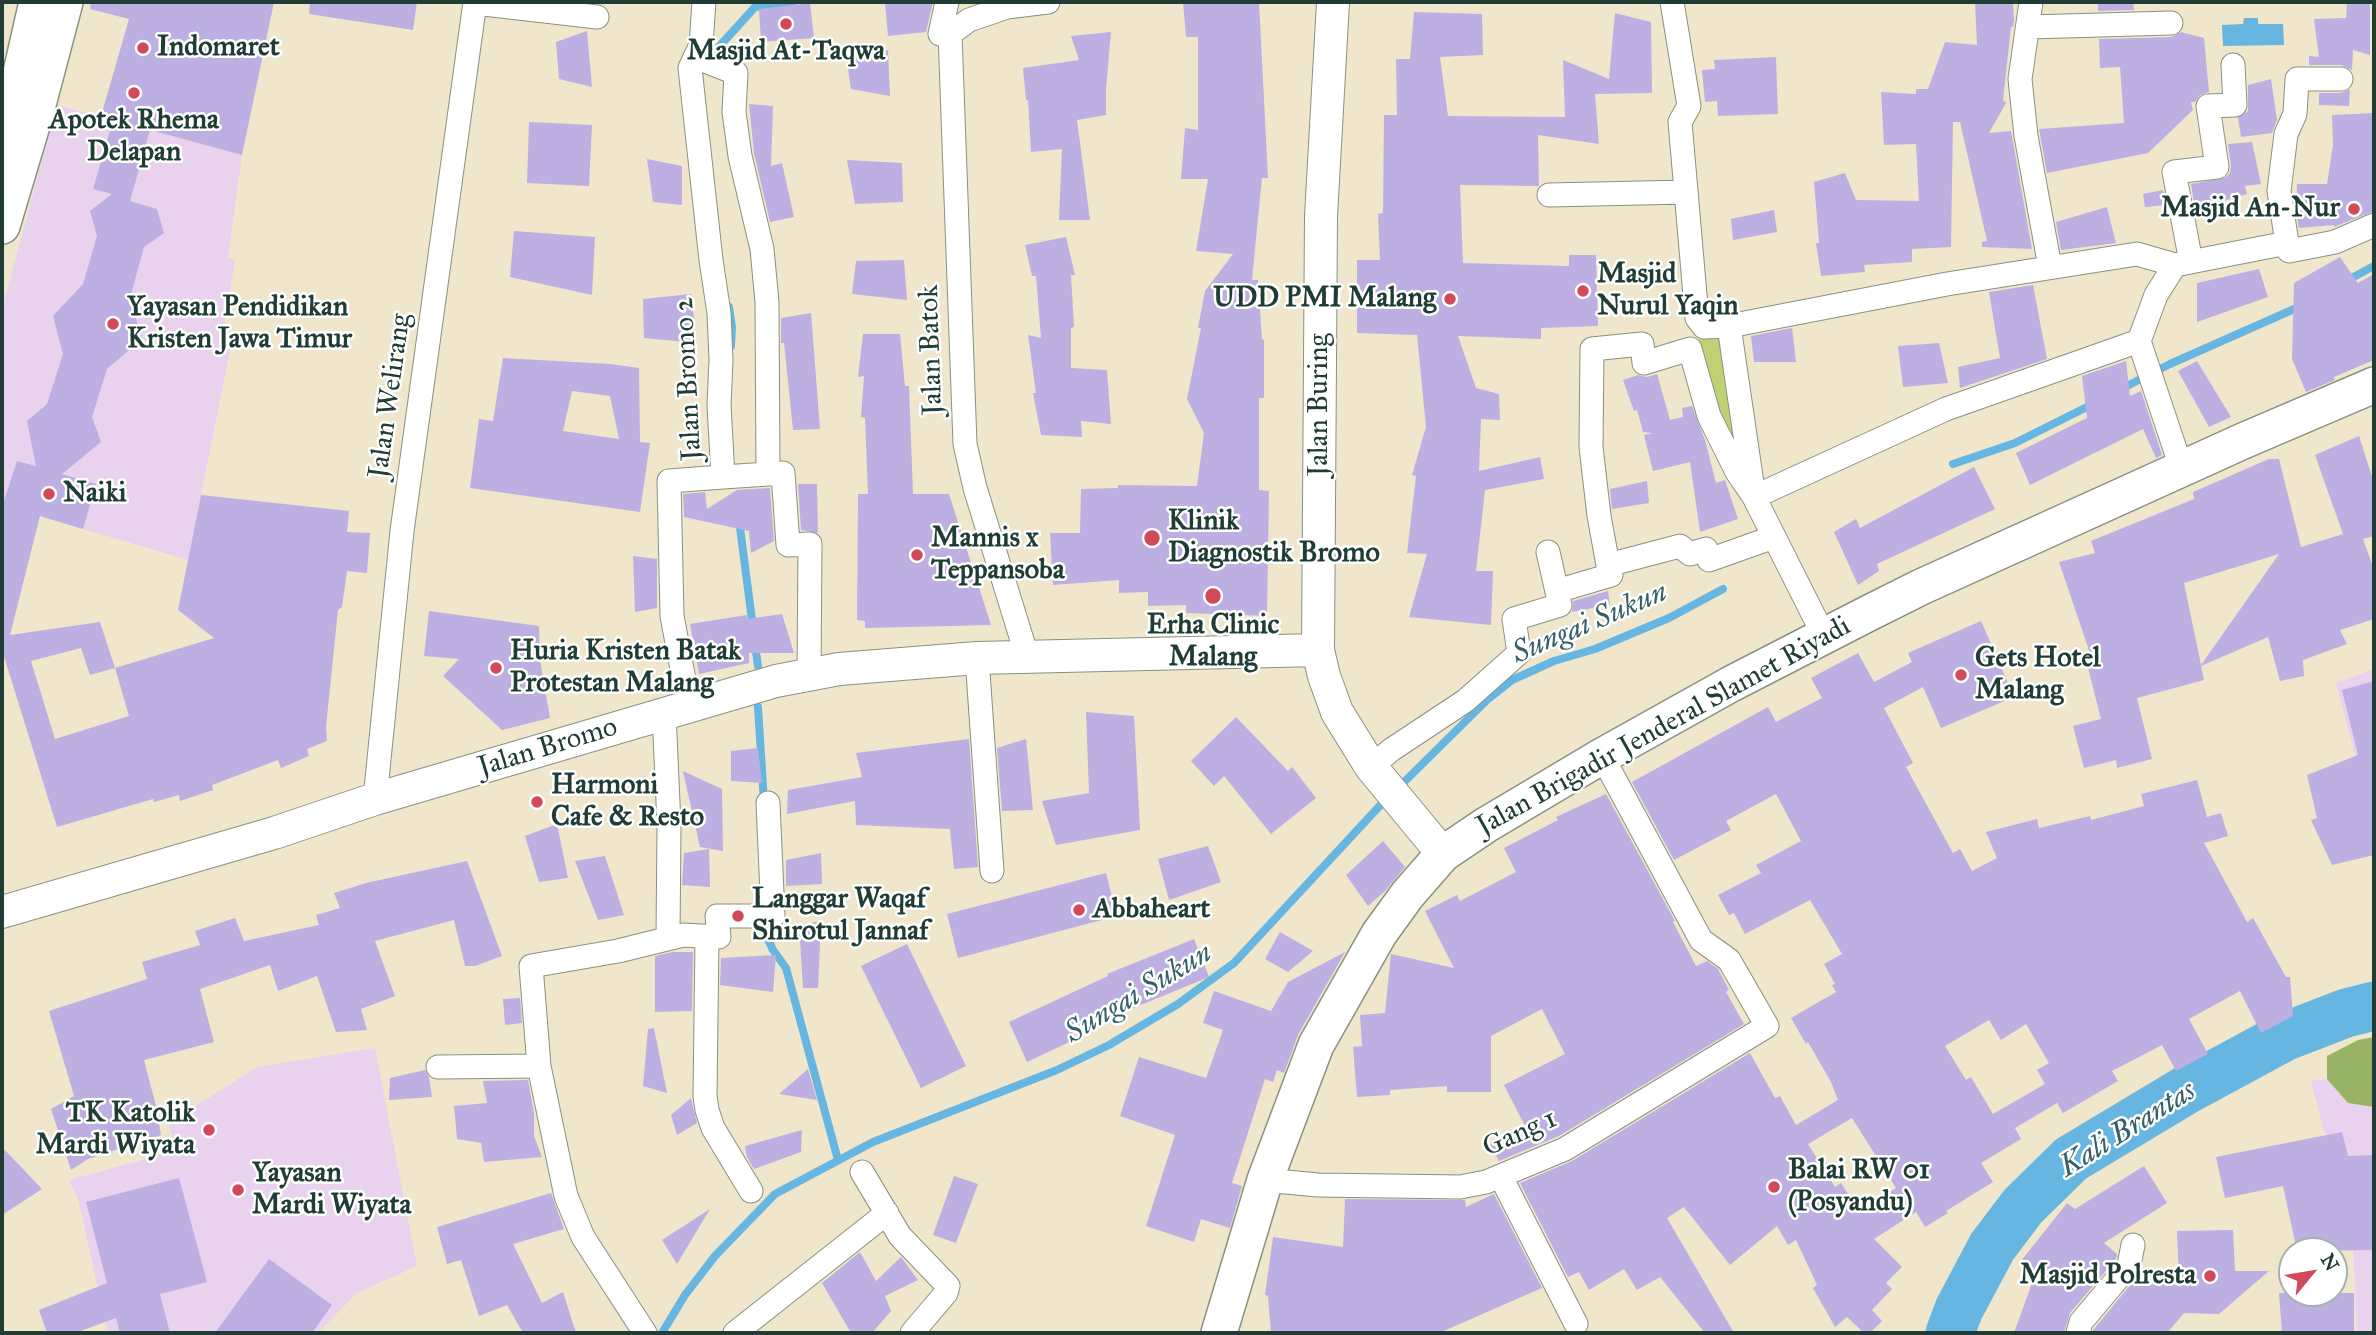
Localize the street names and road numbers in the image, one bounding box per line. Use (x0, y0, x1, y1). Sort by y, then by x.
street label: Jalan Batok (913, 284, 951, 416)
street label: Jalan Bromo 2 (668, 296, 710, 462)
street label: Jalan Welirang (363, 311, 419, 481)
street label: Jalan Buring (1303, 334, 1337, 476)
street label: Jalan Brigadir Jenderal Slamet Riyadi (1471, 610, 1857, 844)
street label: Jalan Bromo (474, 711, 622, 785)
street label: Gang 1 (1478, 1103, 1562, 1165)

